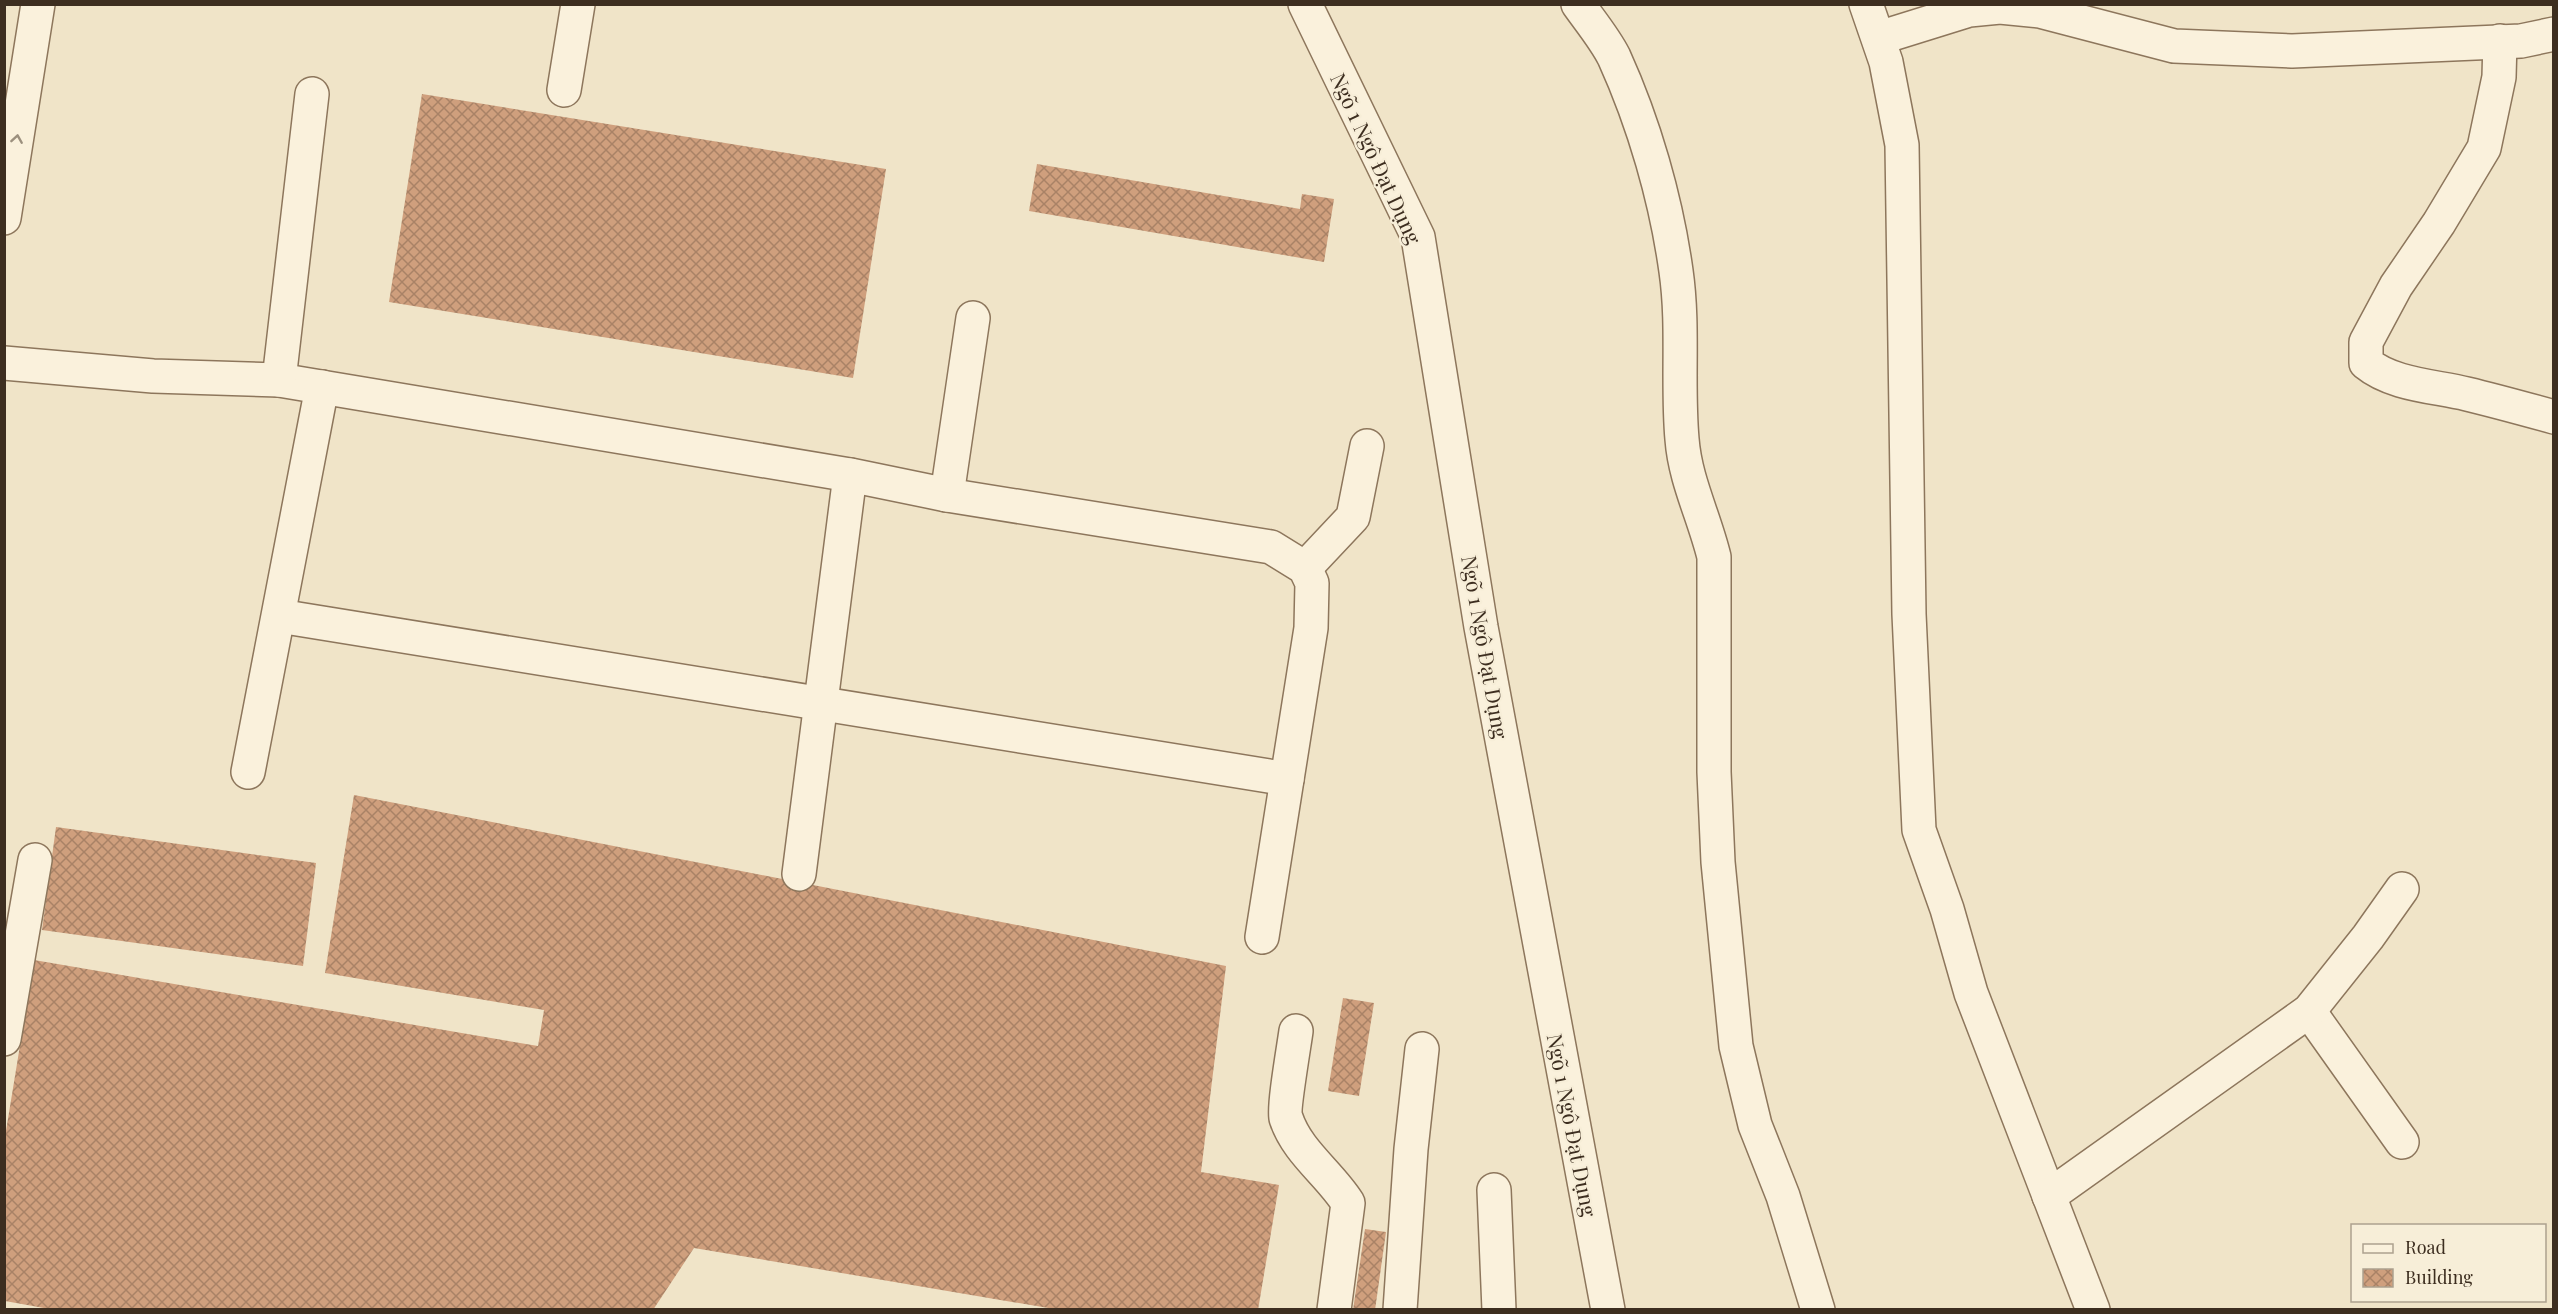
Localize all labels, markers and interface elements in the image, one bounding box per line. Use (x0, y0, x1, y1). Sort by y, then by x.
street label: Ngõ 1 Ngô Đạt Dụng (1325, 68, 1429, 248)
one-way arrow (10, 135, 22, 144)
street label: Ngõ 1 Ngô Đạt Dụng (1456, 553, 1516, 741)
street label: Ngõ 1 Ngô Đạt Dụng (1542, 1031, 1604, 1219)
legend (2351, 1224, 2546, 1302)
text: Road (2405, 1235, 2446, 1259)
text: Building (2405, 1265, 2473, 1289)

